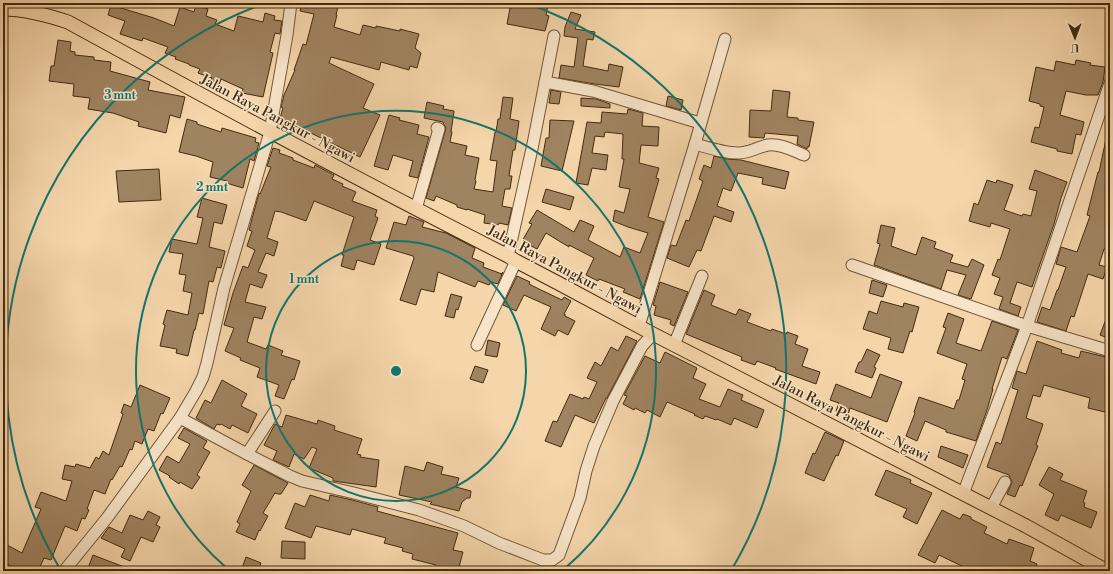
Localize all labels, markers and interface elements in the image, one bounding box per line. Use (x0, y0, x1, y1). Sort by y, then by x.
north arrow (1055, 18, 1095, 58)
text: U (1070, 40, 1080, 54)
street label: Jalan Raya Pangkur - Ngawi (196, 70, 358, 168)
text: 3 mnt (104, 88, 137, 103)
text: 2 mnt (196, 180, 229, 195)
street label: Jalan Raya Pangkur - Ngawi (483, 221, 645, 319)
text: 1 mnt (289, 272, 320, 287)
centre of rings (389, 364, 403, 378)
street label: Jalan Raya Pangkur - Ngawi (770, 371, 933, 466)

